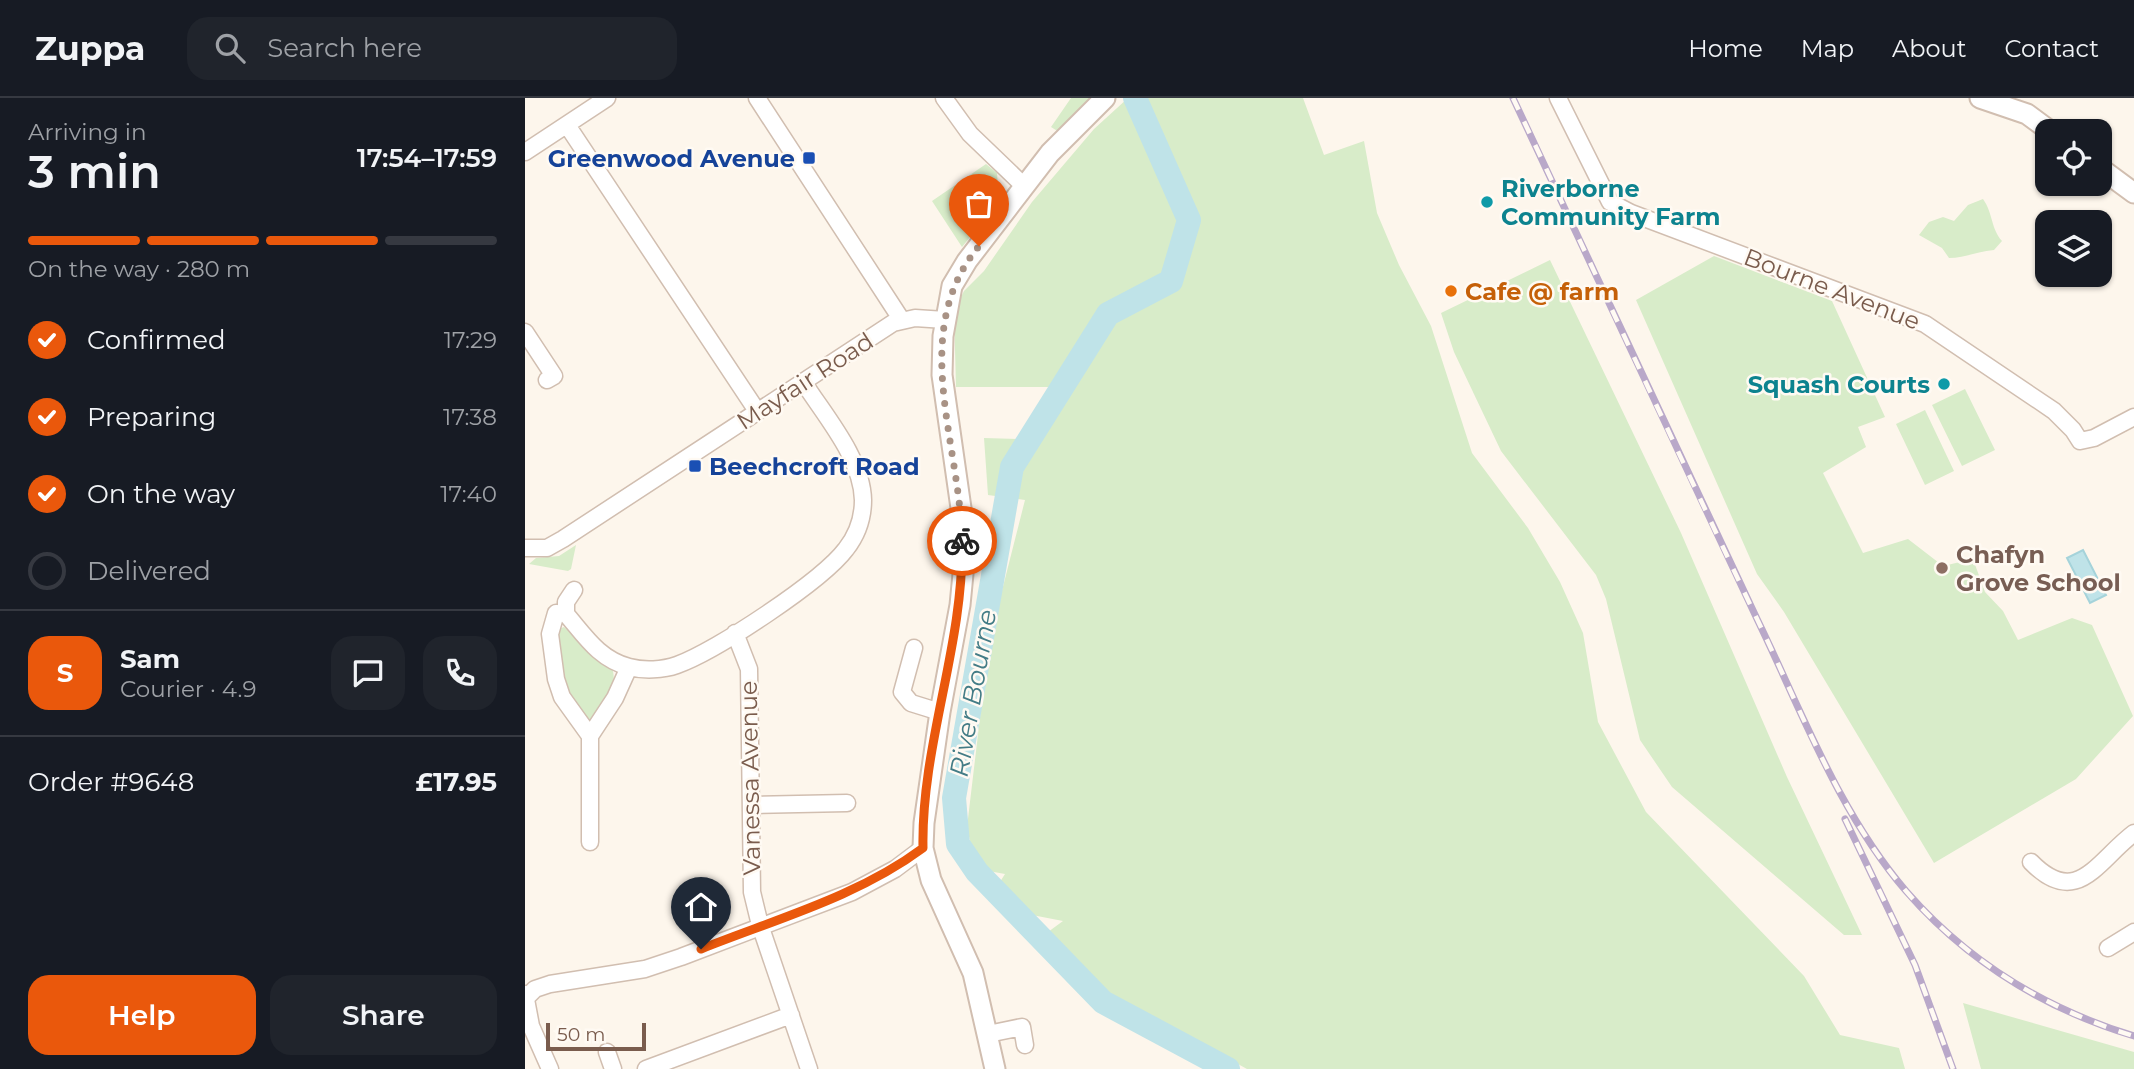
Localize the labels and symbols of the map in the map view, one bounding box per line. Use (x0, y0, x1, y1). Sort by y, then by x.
place label: Greenwood Avenue (548, 144, 795, 173)
marker: Greenwood Avenue (801, 150, 817, 166)
pin (949, 174, 1009, 246)
place label: Riverborne Community Farm (1501, 174, 1721, 231)
marker: Riverborne Community Farm (1479, 194, 1495, 210)
street label: Bourne Avenue (1740, 242, 1924, 336)
place label: Cafe @ farm (1465, 277, 1619, 306)
marker: Cafe @ farm (1443, 283, 1459, 299)
street label: Mayfair Road (731, 326, 879, 436)
place label: Squash Courts (1748, 370, 1930, 399)
marker: Squash Courts (1936, 376, 1952, 392)
place label: Beechcroft Road (709, 452, 920, 481)
marker: Beechcroft Road (687, 458, 703, 474)
courier (927, 506, 997, 576)
place label: Chafyn Grove School (1956, 540, 2121, 597)
marker: Chafyn Grove School (1934, 560, 1950, 576)
water label: River Bourne (943, 607, 1003, 779)
street label: Vanessa Avenue (734, 680, 766, 876)
pin (671, 877, 731, 949)
scale bar (546, 1020, 646, 1052)

